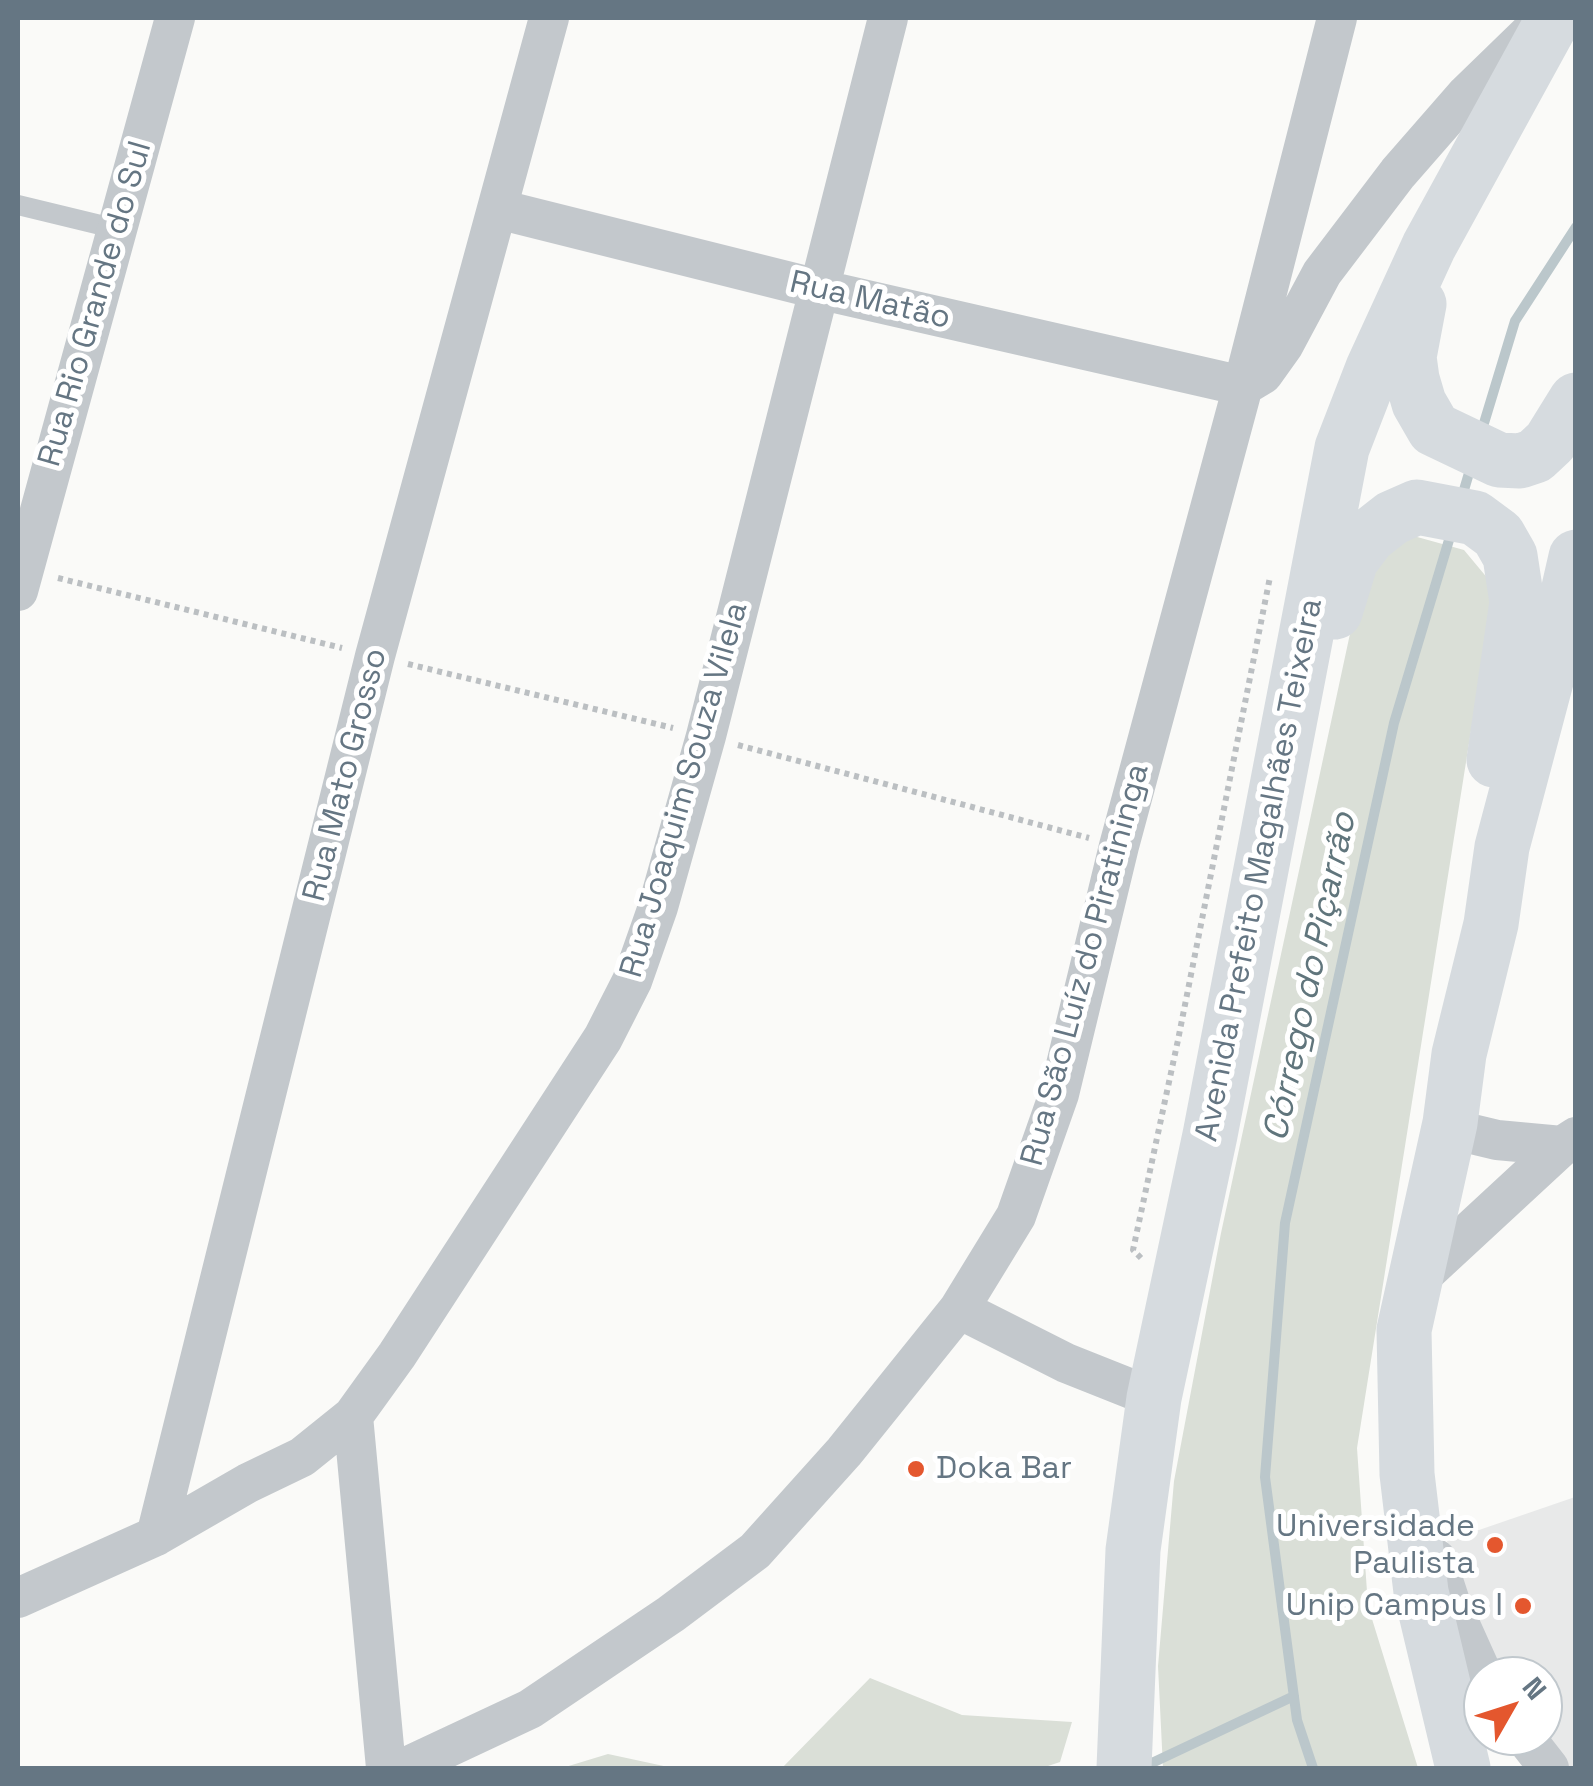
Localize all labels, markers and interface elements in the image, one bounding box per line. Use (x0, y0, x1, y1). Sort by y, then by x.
street label: Rua Rio Grande do Sul (31, 137, 161, 471)
street label: Rua Matão (786, 264, 954, 338)
street label: Avenida Prefeito Magalhães Teixeira (1188, 595, 1332, 1145)
street label: Rua Joaquim Souza Vilela (613, 598, 757, 982)
street label: Rua Mato Grosso (296, 644, 396, 906)
street label: Rua São Luíz do Piratininga (1014, 760, 1158, 1170)
water label: Córrego do Piçarrão (1256, 809, 1366, 1145)
place label: Doka Bar (936, 1450, 1072, 1488)
marker: Doka Bar (905, 1458, 927, 1480)
place label: Universidade Paulista (1276, 1508, 1475, 1583)
marker: Universidade Paulista (1484, 1534, 1506, 1556)
place label: Unip Campus I (1286, 1587, 1503, 1625)
marker: Unip Campus I (1512, 1595, 1534, 1617)
north arrow (1463, 1656, 1563, 1756)
text: N (1515, 1670, 1555, 1707)

